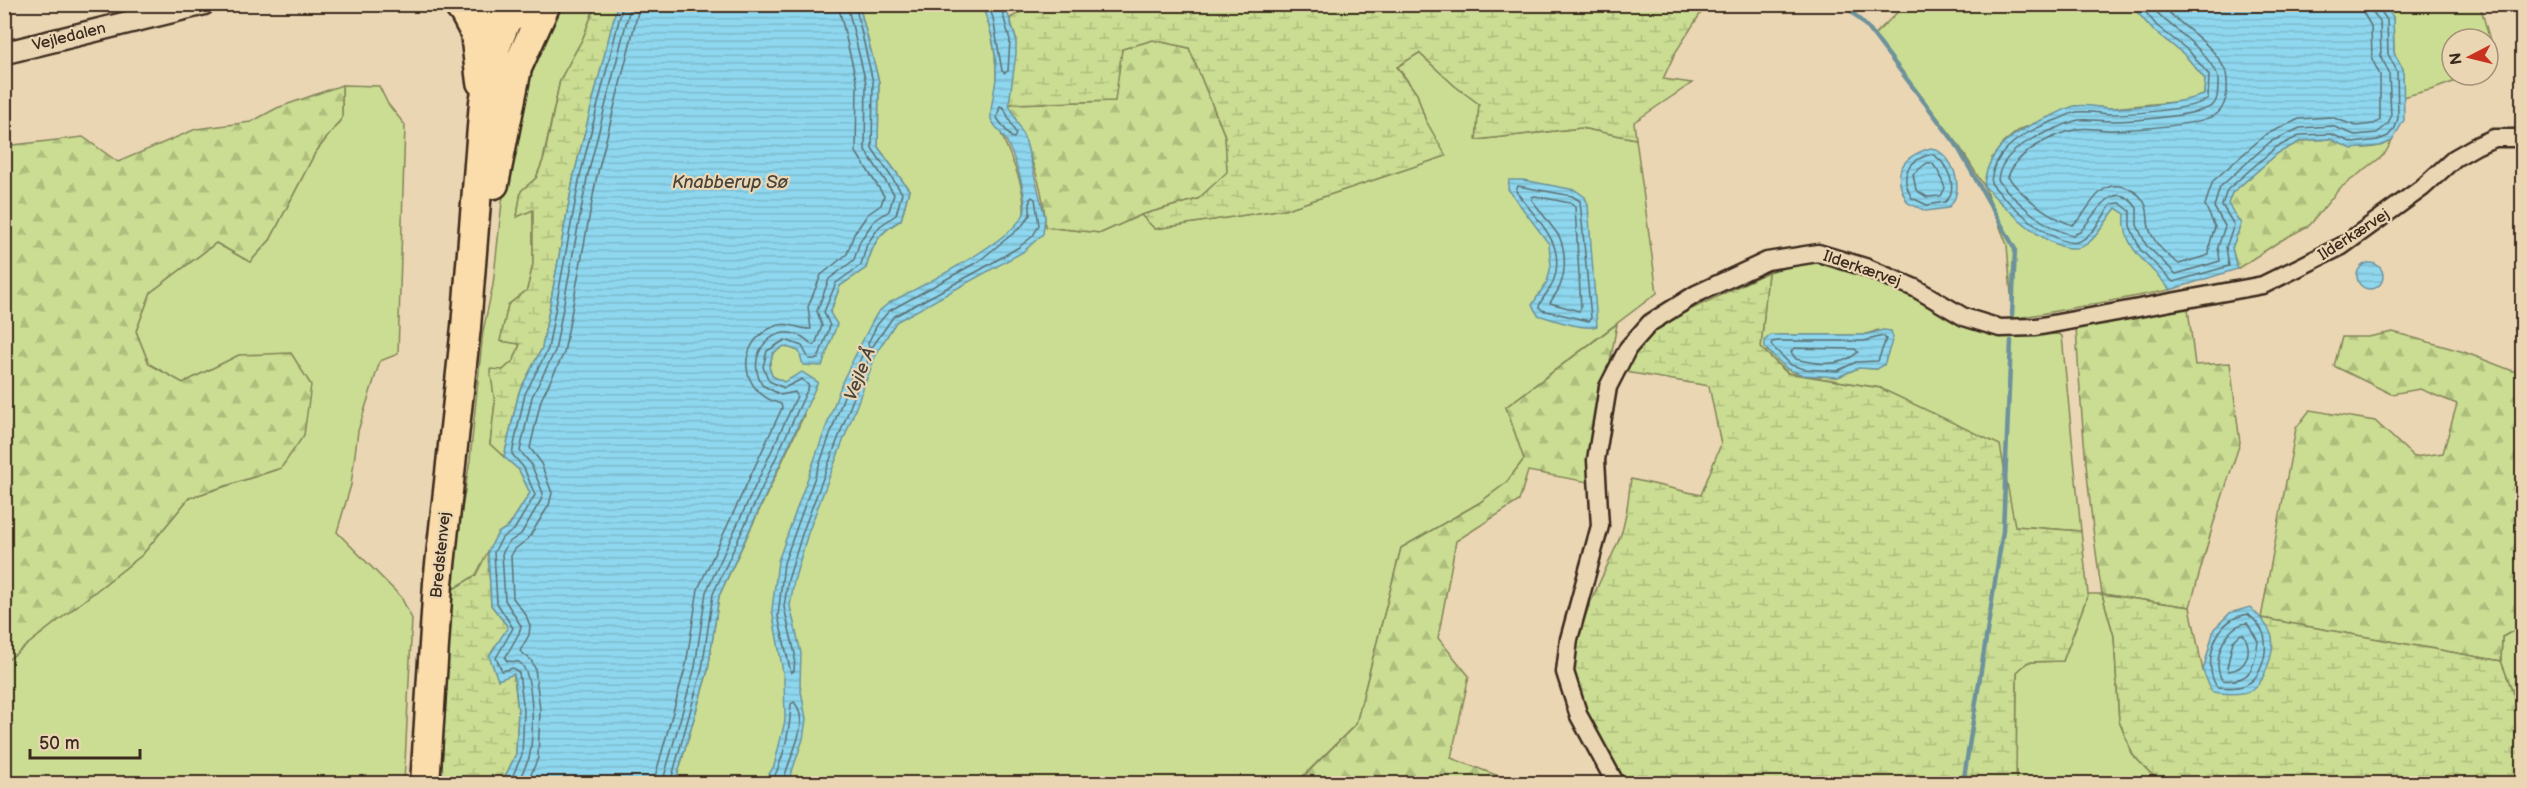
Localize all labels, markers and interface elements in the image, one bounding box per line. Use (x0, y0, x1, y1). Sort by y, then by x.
street label: Vejledalen (30, 19, 108, 55)
north arrow (2440, 27, 2500, 87)
text: N (2446, 52, 2467, 66)
water label: Knabberup Sø (672, 172, 789, 193)
street label: Ilderkærvej (2315, 205, 2393, 265)
street label: Ilderkærvej (1821, 247, 1903, 291)
water label: Vejle Å (838, 344, 880, 404)
street label: Bredstenvej (427, 511, 455, 599)
scale bar (30, 722, 140, 760)
text: 50 m (39, 733, 80, 754)

